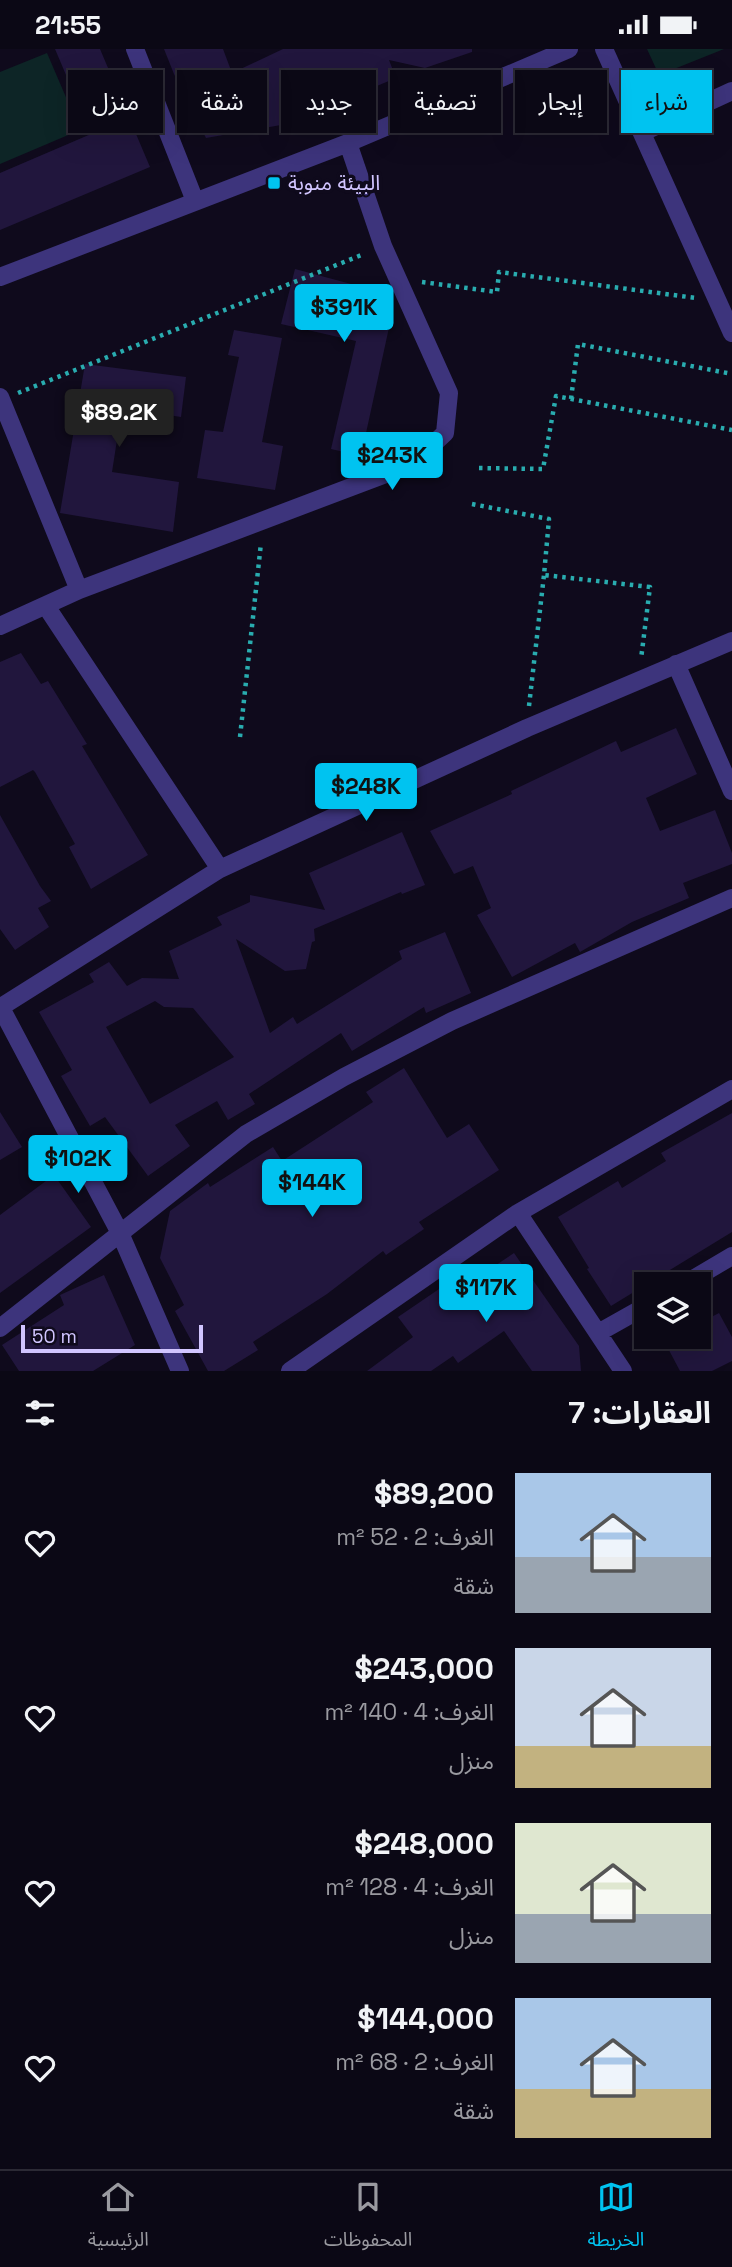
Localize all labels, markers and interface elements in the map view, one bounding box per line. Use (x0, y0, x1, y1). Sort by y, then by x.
text: 21:55 (35, 8, 101, 42)
chip: منزل (68, 70, 163, 133)
chip: شقة (177, 70, 267, 133)
chip: جديد (281, 70, 376, 133)
chip: تصفية (390, 70, 501, 133)
chip: إيجار (515, 70, 607, 133)
chip: شراء (621, 70, 712, 133)
place label: البيئة منوبة (288, 169, 380, 196)
marker: البيئة منوبة (266, 175, 282, 191)
pin: $391K (295, 285, 393, 344)
text: $391K (311, 292, 377, 322)
pin: $89.2K (62, 389, 176, 449)
text: $89.2K (81, 397, 157, 427)
pin: $243K (343, 433, 441, 492)
text: $243K (357, 440, 427, 470)
pin: $248K (317, 763, 415, 823)
text: $248K (331, 771, 401, 801)
pin: $102K (29, 1135, 127, 1195)
text: $102K (44, 1143, 112, 1173)
pin: $144K (263, 1159, 361, 1219)
text: $144K (278, 1167, 346, 1197)
pin: $117K (437, 1265, 535, 1324)
text: $117K (455, 1272, 517, 1302)
map controls (634, 1272, 711, 1349)
button: layers (634, 1272, 711, 1349)
scale bar (21, 1322, 203, 1354)
text: 50 m (32, 1324, 77, 1349)
text: العقارات: 7 (568, 1393, 711, 1432)
icon: filters (21, 1394, 59, 1432)
text: $89,200 (374, 1474, 494, 1513)
icon: home (571, 1501, 655, 1585)
text: الغرف: 2 · 52 m² (336, 1522, 494, 1552)
icon: heart (21, 1524, 59, 1562)
text: شقة (453, 1571, 494, 1601)
text: $243,000 (354, 1649, 494, 1688)
icon: home (571, 1676, 655, 1760)
text: الغرف: 4 · 140 m² (324, 1697, 494, 1727)
icon: heart (21, 1699, 59, 1737)
text: منزل (449, 1746, 494, 1776)
text: $248,000 (355, 1824, 494, 1863)
icon: home (571, 1851, 655, 1935)
text: الغرف: 4 · 128 m² (325, 1872, 494, 1902)
icon: heart (21, 1874, 59, 1912)
text: منزل (449, 1921, 494, 1951)
text: $144,000 (357, 1999, 494, 2038)
icon: home (571, 2026, 655, 2110)
text: الغرف: 2 · 68 m² (335, 2047, 494, 2077)
icon: heart (21, 2049, 59, 2087)
text: شقة (453, 2096, 494, 2126)
tab: الرئيسية (88, 2178, 149, 2260)
tab: المحفوظات (324, 2178, 412, 2260)
tab: الخريطة (587, 2178, 644, 2260)

